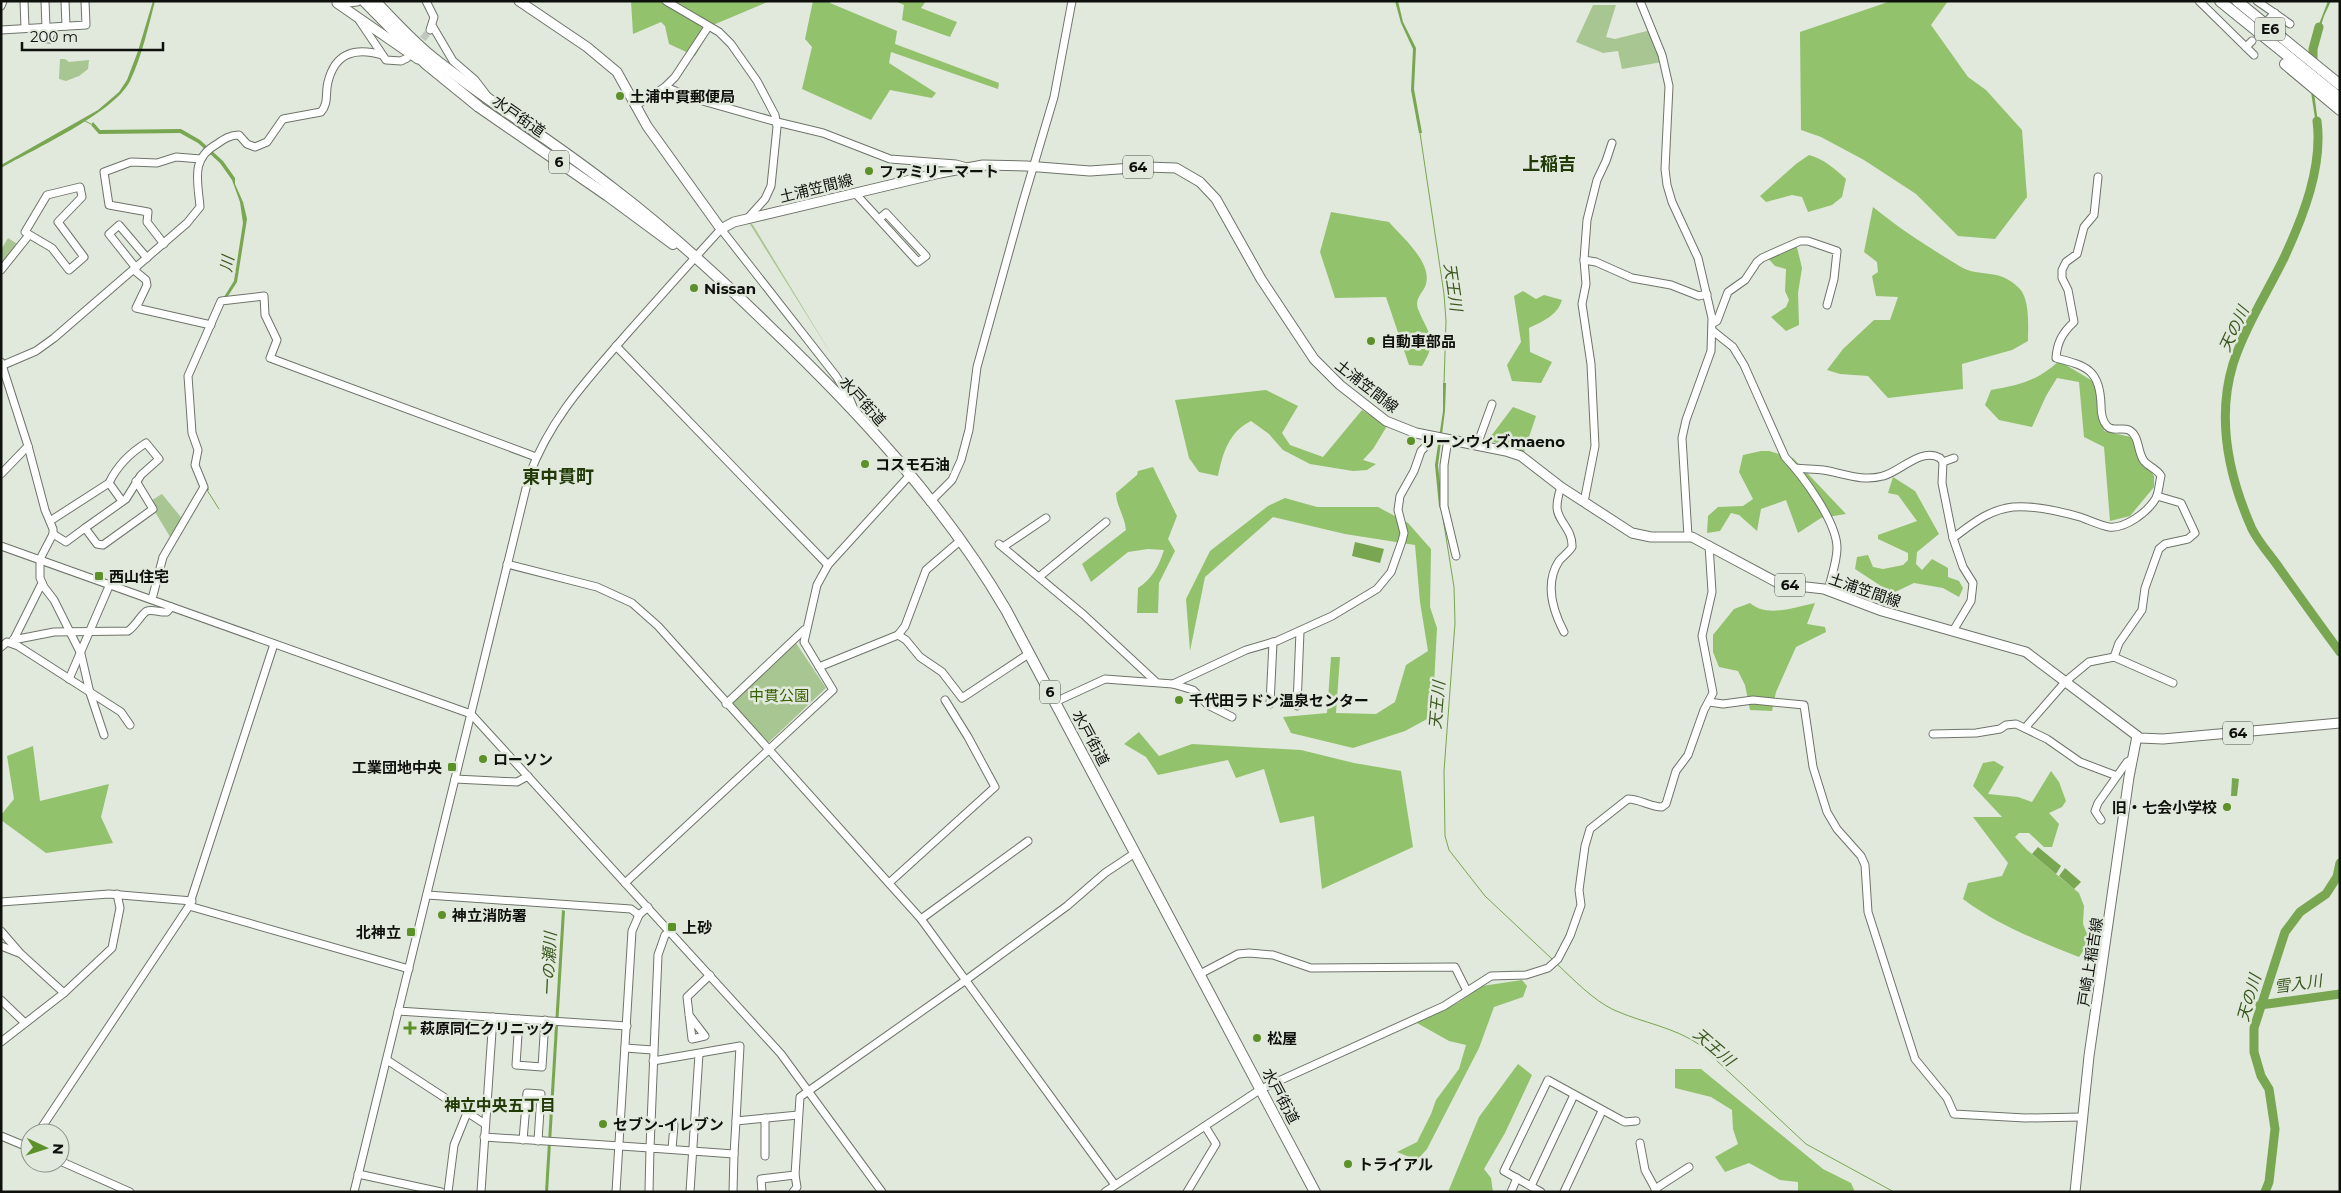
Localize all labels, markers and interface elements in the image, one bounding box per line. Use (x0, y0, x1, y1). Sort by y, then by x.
road number: E6 (2255, 18, 2285, 40)
scale bar (22, 20, 164, 52)
text: 200 m (30, 27, 78, 46)
place label: 土浦中貫郵便局 (630, 87, 735, 106)
marker: 土浦中貫郵便局 (614, 90, 626, 102)
street label: 水戸街道 (489, 91, 549, 141)
road number: 6 (549, 150, 569, 173)
district label: 上稲吉 (1522, 153, 1576, 175)
road number: 64 (1123, 156, 1153, 178)
place label: ファミリーマート (879, 162, 999, 181)
marker: ファミリーマート (863, 165, 875, 177)
street label: 土浦笠間線 (777, 170, 855, 206)
water label: 川 (216, 253, 238, 273)
water label: 天王川 (1440, 262, 1466, 314)
place label: Nissan (704, 279, 756, 298)
marker: Nissan (688, 282, 700, 294)
water label: 天の川 (2215, 301, 2254, 355)
place label: 自動車部品 (1381, 332, 1456, 351)
marker: 自動車部品 (1365, 335, 1377, 347)
street label: 土浦笠間線 (1332, 355, 1402, 417)
street label: 水戸街道 (836, 372, 890, 430)
place label: リーンウィズmaeno (1421, 432, 1565, 451)
marker: リーンウィズmaeno (1405, 435, 1417, 447)
place label: コスモ石油 (875, 455, 950, 474)
marker: コスモ石油 (859, 458, 871, 470)
district label: 東中貫町 (522, 466, 594, 488)
place label: 西山住宅 (109, 567, 169, 586)
street label: 土浦笠間線 (1826, 569, 1904, 611)
marker: 西山住宅 (93, 570, 105, 582)
road number: 64 (1775, 574, 1805, 596)
water label: 天王川 (1425, 678, 1449, 730)
road number: 6 (1040, 680, 1060, 704)
park label: 中貫公園 (749, 686, 809, 705)
place label: 千代田ラドン温泉センター (1189, 691, 1369, 710)
marker: 千代田ラドン温泉センター (1173, 694, 1185, 706)
street label: 水戸街道 (1069, 707, 1113, 769)
road number: 64 (2223, 721, 2253, 744)
place label: ローソン (493, 750, 553, 769)
marker: ローソン (477, 753, 489, 765)
place label: 工業団地中央 (352, 758, 442, 777)
marker: 工業団地中央 (446, 761, 458, 773)
place label: 旧・七会小学校 (2112, 798, 2217, 817)
marker: 旧・七会小学校 (2221, 801, 2233, 813)
place label: 神立消防署 (451, 906, 527, 925)
marker: 神立消防署 (436, 909, 448, 921)
street label: 戸崎上稲吉線 (2074, 916, 2106, 1008)
place label: 上砂 (682, 918, 712, 937)
marker: 上砂 (666, 921, 678, 933)
place label: 北神立 (356, 923, 401, 942)
marker: 北神立 (405, 926, 417, 938)
water label: 一の瀬川 (538, 930, 560, 996)
water label: 天の川 (2233, 970, 2265, 1024)
water label: 雪入川 (2273, 971, 2325, 997)
place label: 萩原同仁クリニック (420, 1019, 555, 1038)
marker: 萩原同仁クリニック (404, 1022, 416, 1034)
water label: 天王川 (1690, 1024, 1740, 1071)
place label: 松屋 (1267, 1029, 1297, 1048)
marker: 松屋 (1251, 1032, 1263, 1044)
street label: 水戸街道 (1259, 1065, 1303, 1127)
district label: 神立中央五丁目 (444, 1096, 556, 1115)
place label: セブン-イレブン (613, 1115, 724, 1134)
marker: セブン-イレブン (597, 1118, 609, 1130)
north arrow (20, 1123, 70, 1173)
text: N (49, 1143, 67, 1155)
place label: トライアル (1358, 1155, 1433, 1174)
marker: トライアル (1342, 1158, 1354, 1170)

